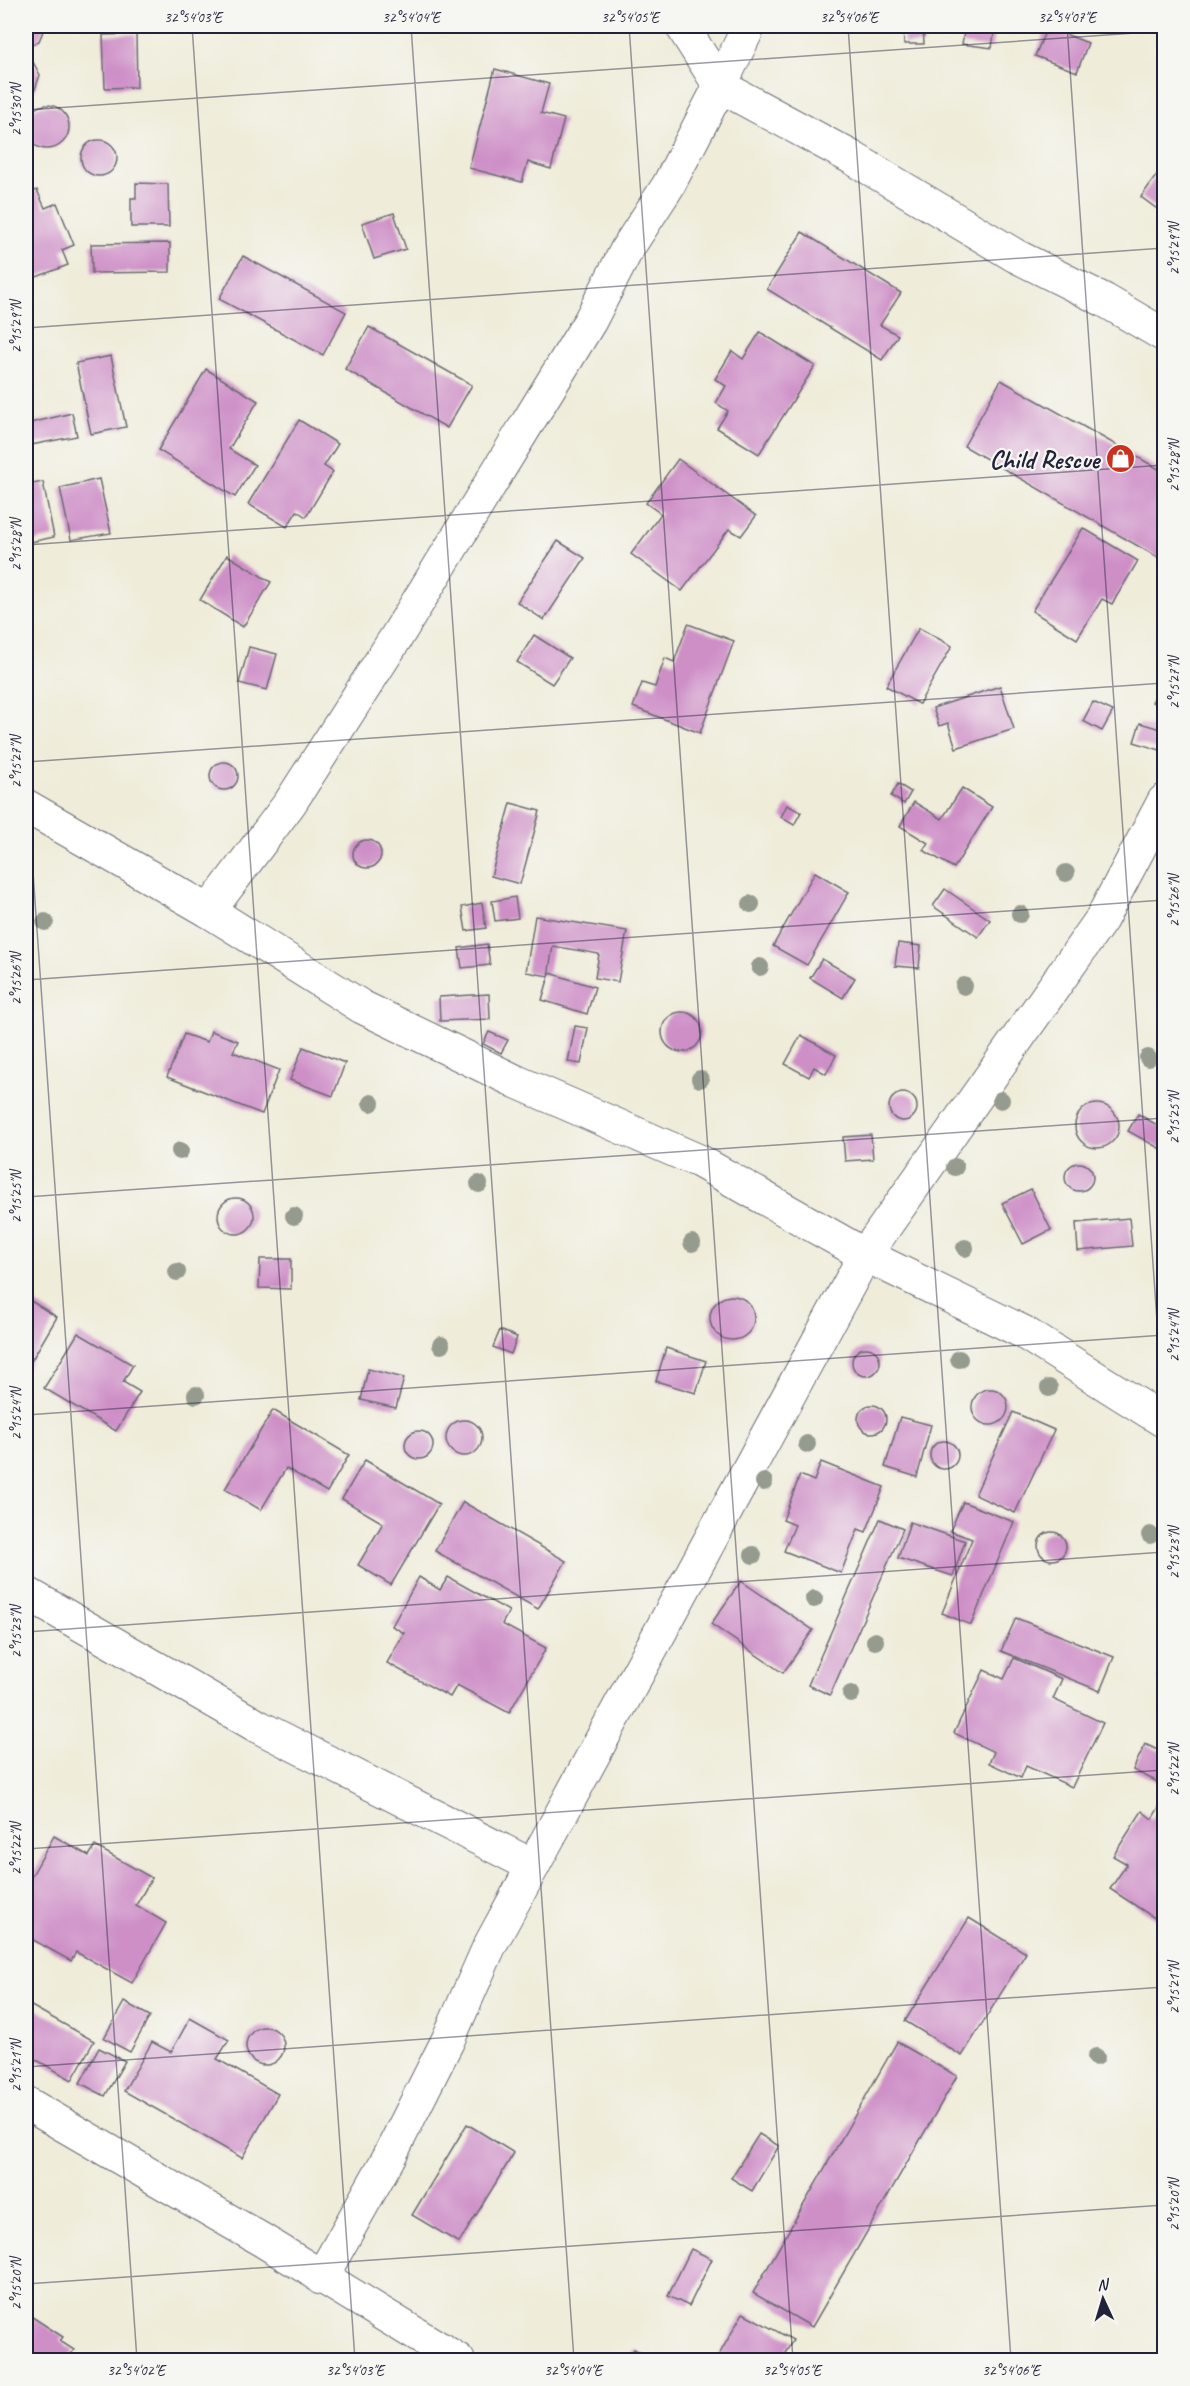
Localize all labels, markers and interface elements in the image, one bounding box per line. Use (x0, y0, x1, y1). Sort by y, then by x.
text: 32°54'03"E (164, 8, 224, 27)
text: 32°54'04"E (382, 8, 442, 27)
text: 32°54'05"E (601, 8, 661, 27)
text: 32°54'06"E (820, 8, 880, 27)
text: 32°54'07"E (1038, 8, 1098, 27)
text: 2°15'30"N (7, 81, 26, 136)
text: 2°15'29"N (1165, 220, 1184, 275)
text: 2°15'29"N (7, 298, 26, 353)
text: 2°15'28"N (1165, 437, 1184, 492)
place label: Child Rescue (989, 443, 1101, 476)
shop icon: Child Rescue (1104, 443, 1136, 475)
text: 2°15'28"N (7, 516, 26, 571)
text: 2°15'27"N (1165, 654, 1184, 709)
text: 2°15'27"N (7, 733, 26, 788)
text: 2°15'26"N (1165, 872, 1184, 927)
text: 2°15'26"N (7, 950, 26, 1005)
text: 2°15'25"N (1165, 1089, 1184, 1144)
text: 2°15'25"N (7, 1168, 26, 1223)
text: 2°15'24"N (1165, 1307, 1184, 1362)
text: 2°15'24"N (7, 1385, 26, 1440)
text: 2°15'23"N (1165, 1524, 1184, 1579)
text: 2°15'23"N (7, 1603, 26, 1658)
text: 2°15'22"N (1165, 1741, 1184, 1796)
text: 2°15'22"N (7, 1820, 26, 1875)
text: 2°15'21"N (1165, 1959, 1184, 2014)
text: 2°15'21"N (7, 2037, 26, 2092)
text: 2°15'20"N (1165, 2176, 1184, 2231)
text: 2°15'20"N (7, 2255, 26, 2310)
north arrow (1073, 2269, 1133, 2329)
text: N (1096, 2274, 1111, 2295)
text: 32°54'02"E (107, 2361, 167, 2380)
text: 32°54'03"E (326, 2361, 386, 2380)
text: 32°54'04"E (544, 2361, 604, 2380)
text: 32°54'05"E (763, 2361, 823, 2380)
text: 32°54'06"E (982, 2361, 1042, 2380)

